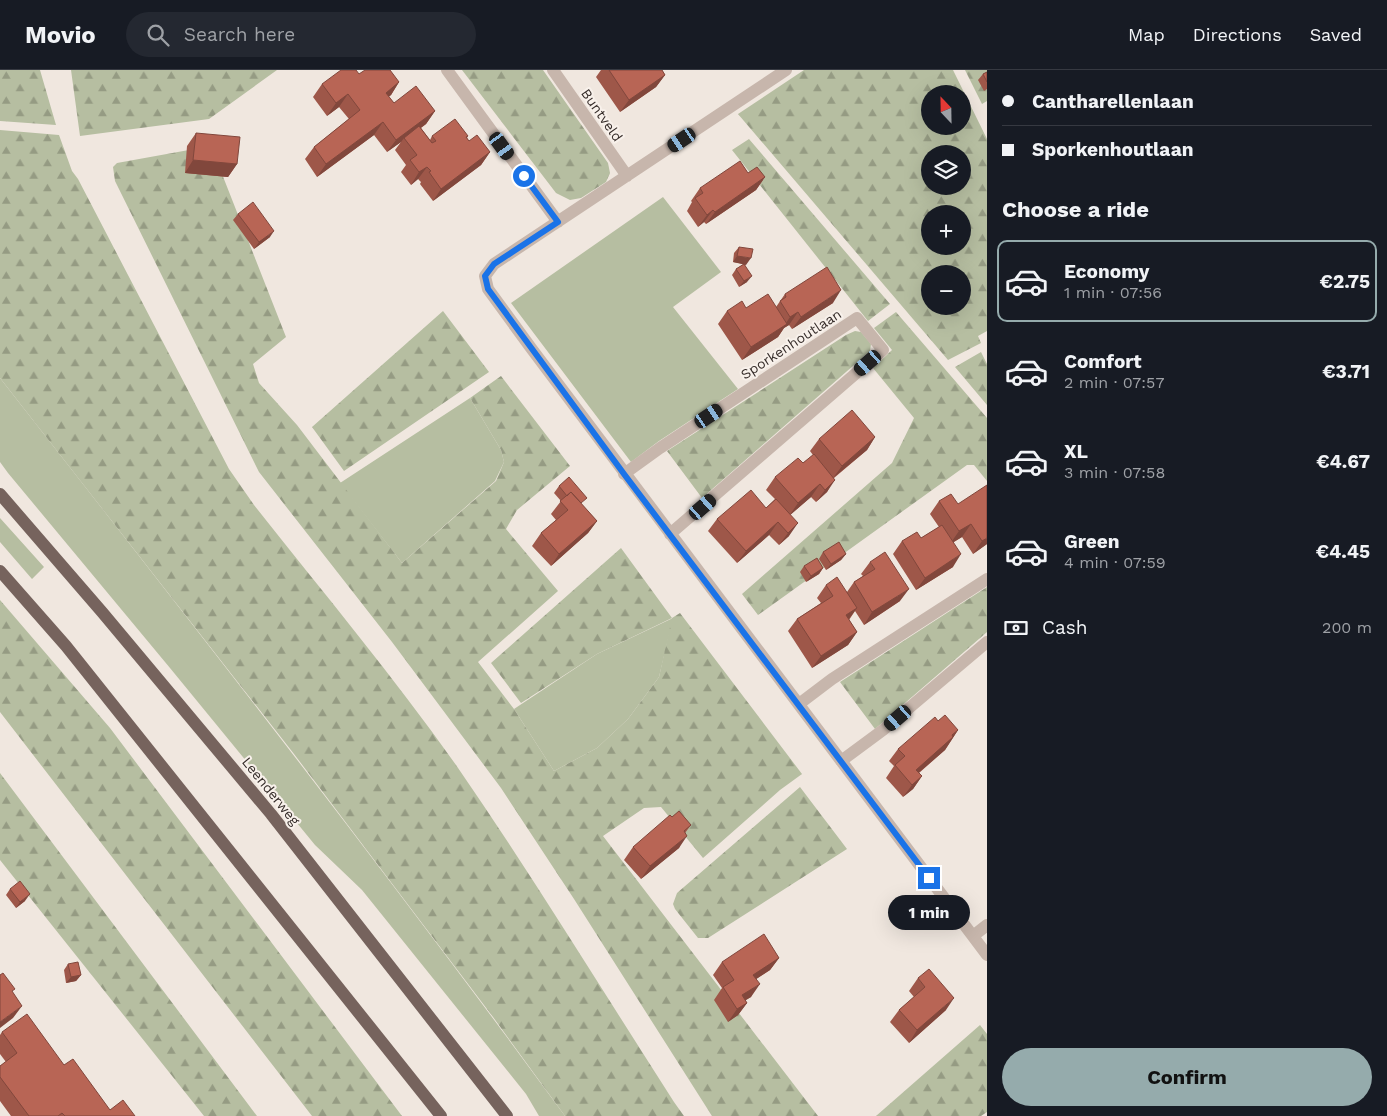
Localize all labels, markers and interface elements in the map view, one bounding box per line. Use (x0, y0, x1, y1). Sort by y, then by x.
search box (126, 12, 476, 57)
text: Movio (25, 21, 96, 49)
icon: search (144, 21, 172, 49)
text: Search here (184, 23, 295, 46)
text: Map (1128, 24, 1165, 45)
text: Directions (1193, 24, 1282, 45)
text: Saved (1310, 24, 1362, 45)
north arrow (921, 85, 971, 135)
map controls (921, 85, 971, 315)
street label: Buntveld (578, 86, 626, 144)
text: Cantharellenlaan (1032, 90, 1194, 113)
car (665, 125, 698, 155)
car (487, 129, 516, 163)
text: Sporkenhoutlaan (1032, 138, 1193, 161)
button: layers (921, 145, 971, 195)
route start (513, 165, 535, 187)
text: Choose a ride (1002, 197, 1149, 222)
button: + (921, 205, 971, 255)
icon: car (1004, 259, 1049, 304)
text: Economy (1064, 260, 1149, 283)
button: − (921, 265, 971, 315)
text: €2.75 (1320, 270, 1370, 293)
text: 1 min · 07:56 (1064, 283, 1162, 302)
street label: Sporkenhoutlaan (738, 306, 844, 382)
car (851, 347, 884, 379)
icon: car (1004, 349, 1049, 394)
text: Comfort (1064, 350, 1142, 373)
text: €3.71 (1322, 360, 1370, 383)
text: 2 min · 07:57 (1064, 373, 1164, 392)
car (692, 401, 725, 431)
icon: car (1004, 439, 1049, 484)
text: XL (1064, 440, 1088, 463)
text: €4.67 (1316, 450, 1370, 473)
text: 3 min · 07:58 (1064, 463, 1165, 482)
car (686, 491, 719, 523)
icon: car (1004, 529, 1049, 574)
text: Green (1064, 530, 1120, 553)
text: €4.45 (1316, 540, 1370, 563)
text: 4 min · 07:59 (1064, 553, 1166, 572)
icon: cash (1002, 614, 1030, 642)
text: Cash (1042, 616, 1088, 639)
text: 200 m (1322, 618, 1372, 637)
car (881, 702, 914, 734)
street label: Leenderweg (239, 754, 304, 829)
route end (918, 867, 940, 889)
callout: 1 min (888, 896, 970, 930)
text: 1 min (908, 903, 950, 922)
button: Confirm (1002, 1048, 1372, 1106)

